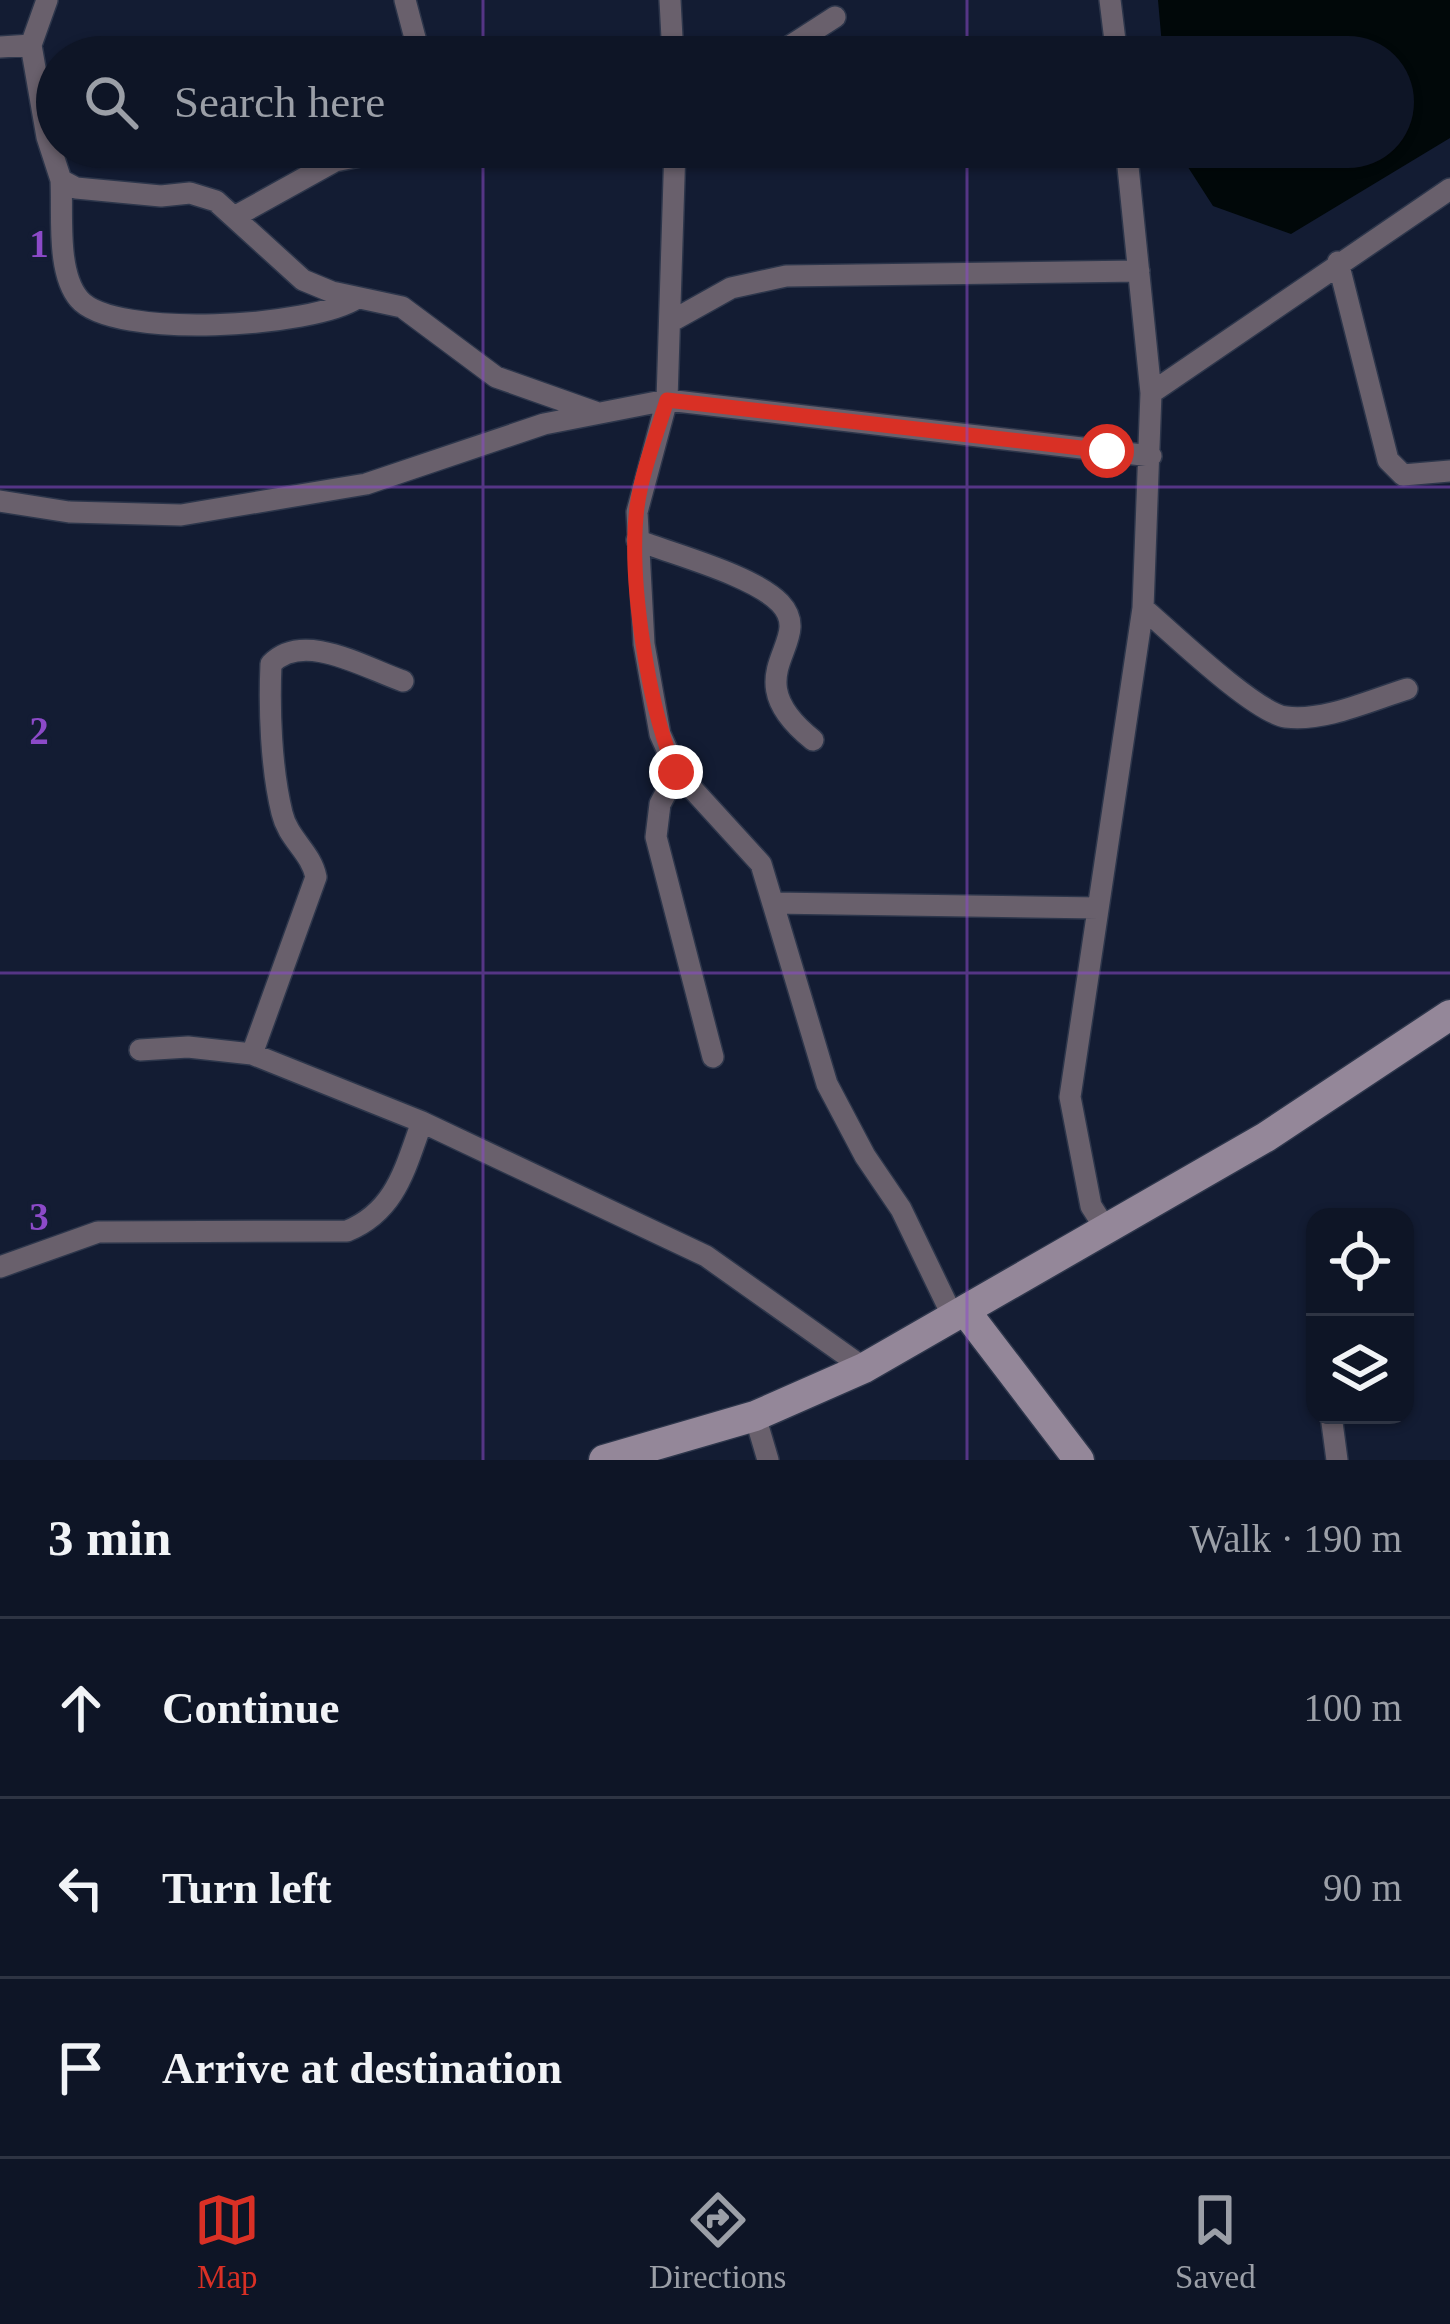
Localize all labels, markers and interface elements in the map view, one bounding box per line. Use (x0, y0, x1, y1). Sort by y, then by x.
search box (36, 36, 1414, 168)
icon: search (78, 69, 144, 135)
text: Search here (174, 77, 385, 127)
text: 1 (29, 222, 49, 265)
route start (1080, 424, 1134, 478)
text: 2 (29, 709, 49, 752)
route end (649, 745, 703, 799)
text: 3 (29, 1195, 49, 1238)
map controls (1306, 1208, 1414, 1424)
button: locate (1306, 1208, 1414, 1316)
button: layers (1306, 1316, 1414, 1424)
text: 3 min (48, 1510, 171, 1566)
text: Walk · 190 m (1190, 1517, 1402, 1560)
icon: ahead (48, 1675, 114, 1741)
text: Continue (162, 1683, 340, 1733)
text: 100 m (1303, 1686, 1402, 1729)
icon: left (48, 1855, 114, 1921)
text: Turn left (162, 1863, 332, 1913)
text: 90 m (1323, 1866, 1402, 1909)
icon: arrive (48, 2035, 114, 2101)
text: Arrive at destination (162, 2043, 562, 2093)
tab: Map (194, 2187, 260, 2296)
tab: Directions (649, 2187, 786, 2296)
tab: Saved (1175, 2187, 1256, 2296)

